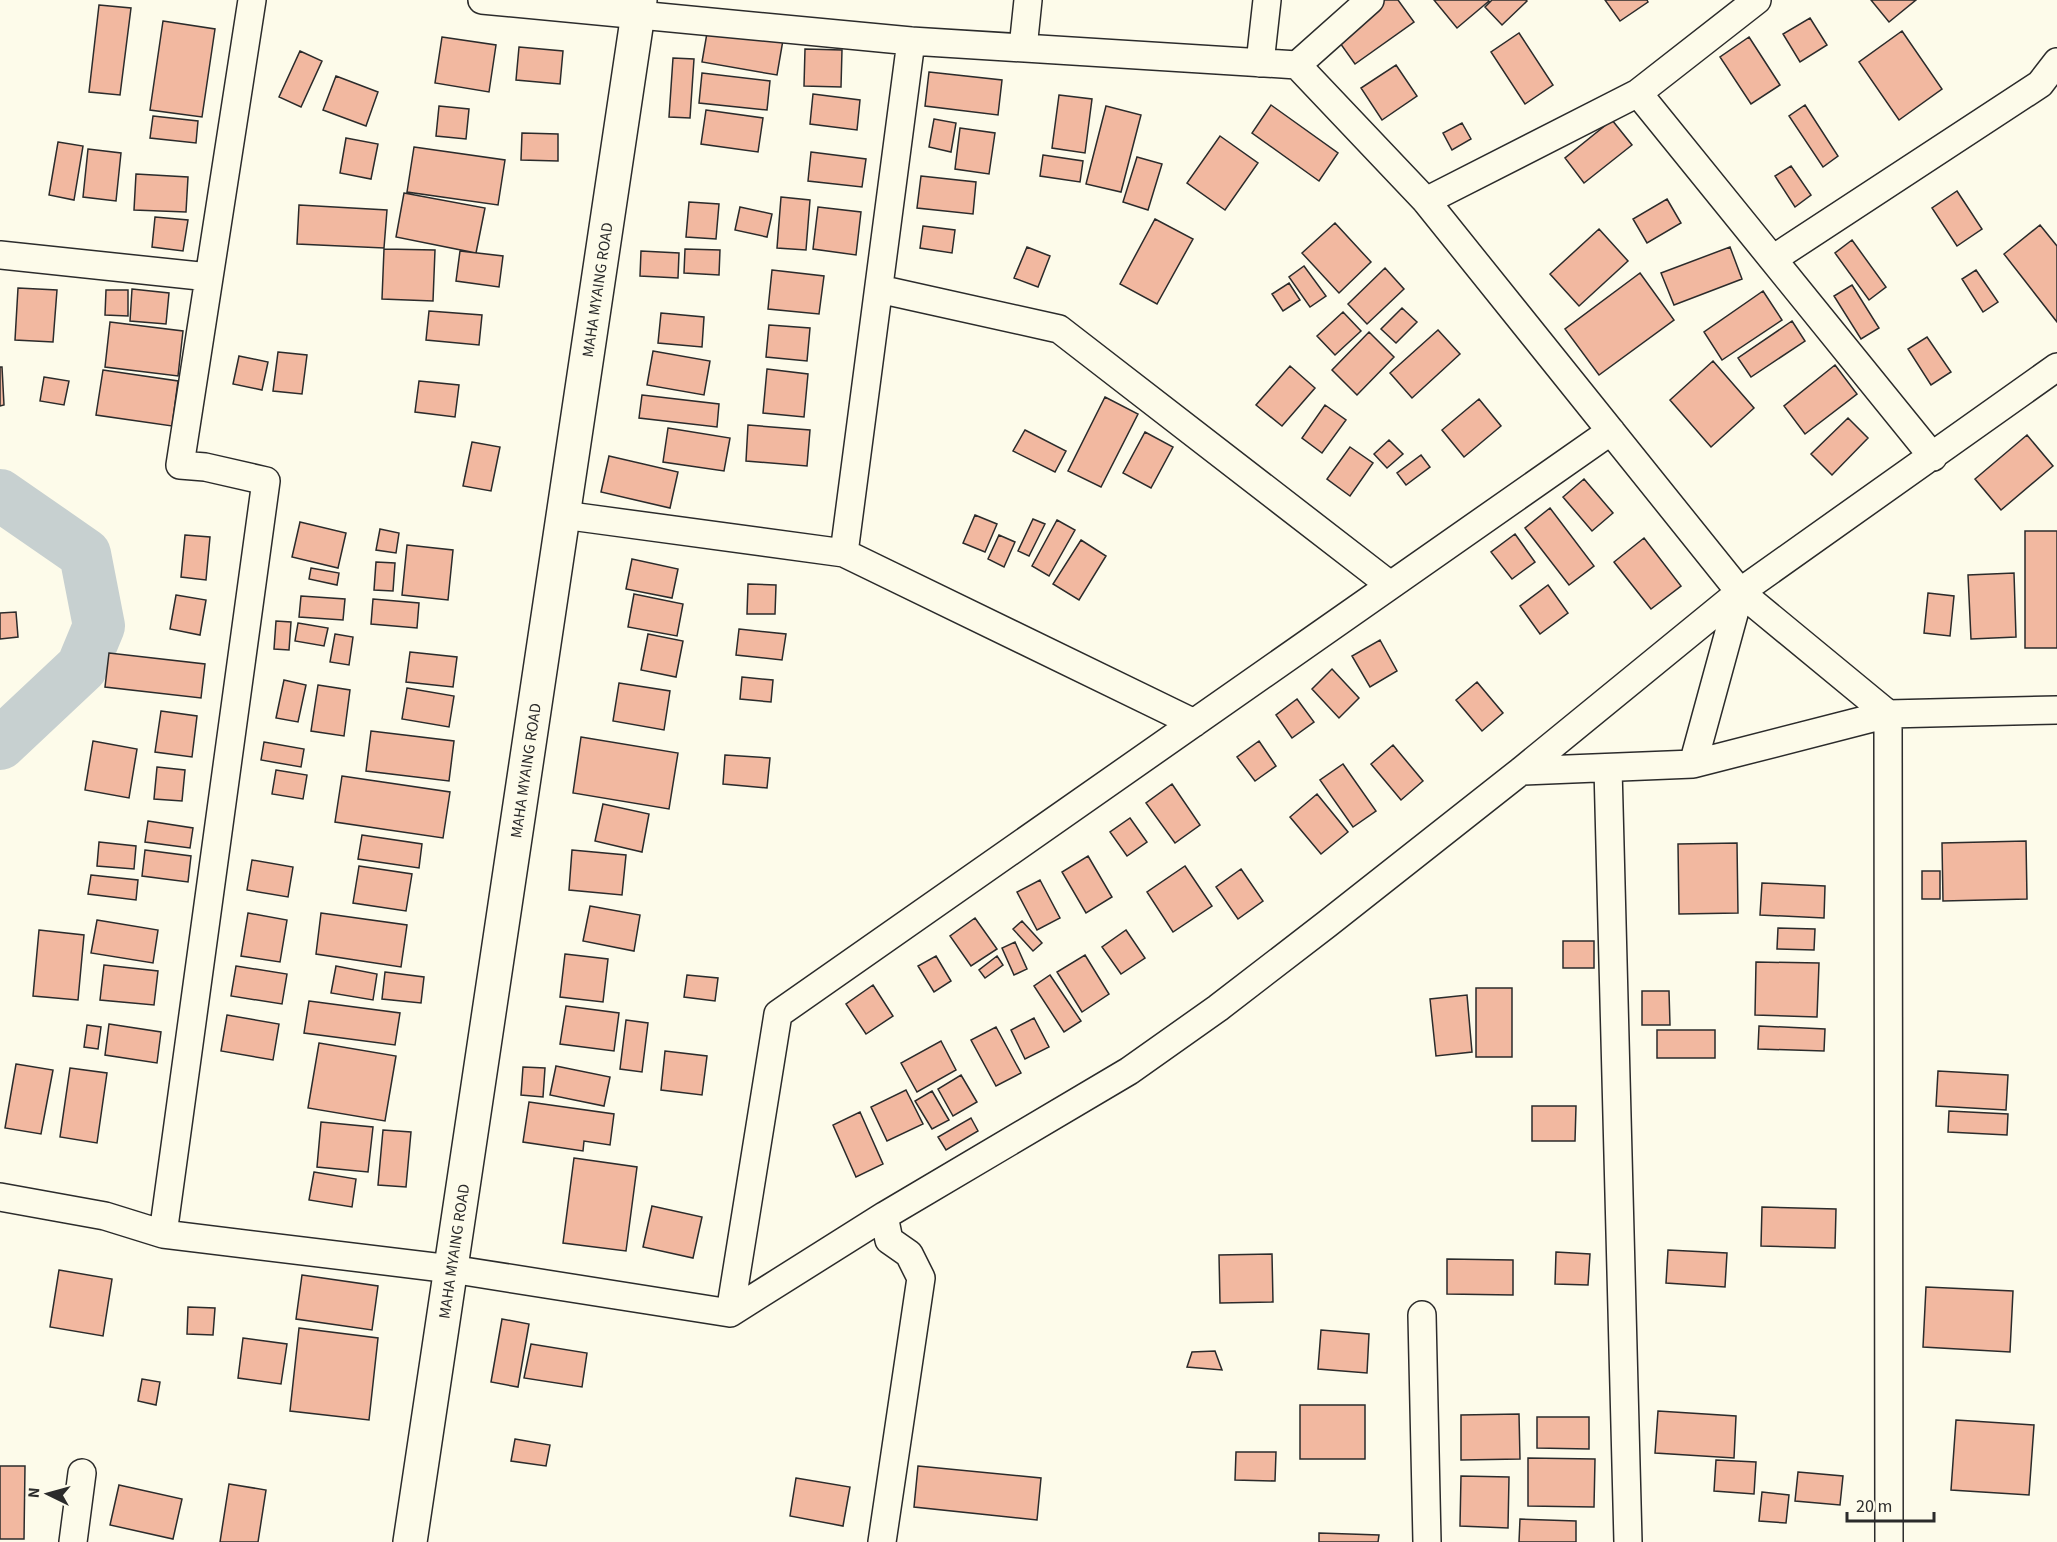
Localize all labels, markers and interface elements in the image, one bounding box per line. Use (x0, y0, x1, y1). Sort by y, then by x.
street label: MAHA MYAING ROAD (577, 221, 619, 359)
street label: MAHA MYAING ROAD (505, 702, 547, 840)
street label: MAHA MYAING ROAD (433, 1182, 475, 1320)
north arrow (18, 1464, 78, 1524)
scale bar (1847, 1485, 1934, 1523)
text: N (23, 1487, 45, 1499)
text: 20 m (1856, 1494, 1892, 1519)

